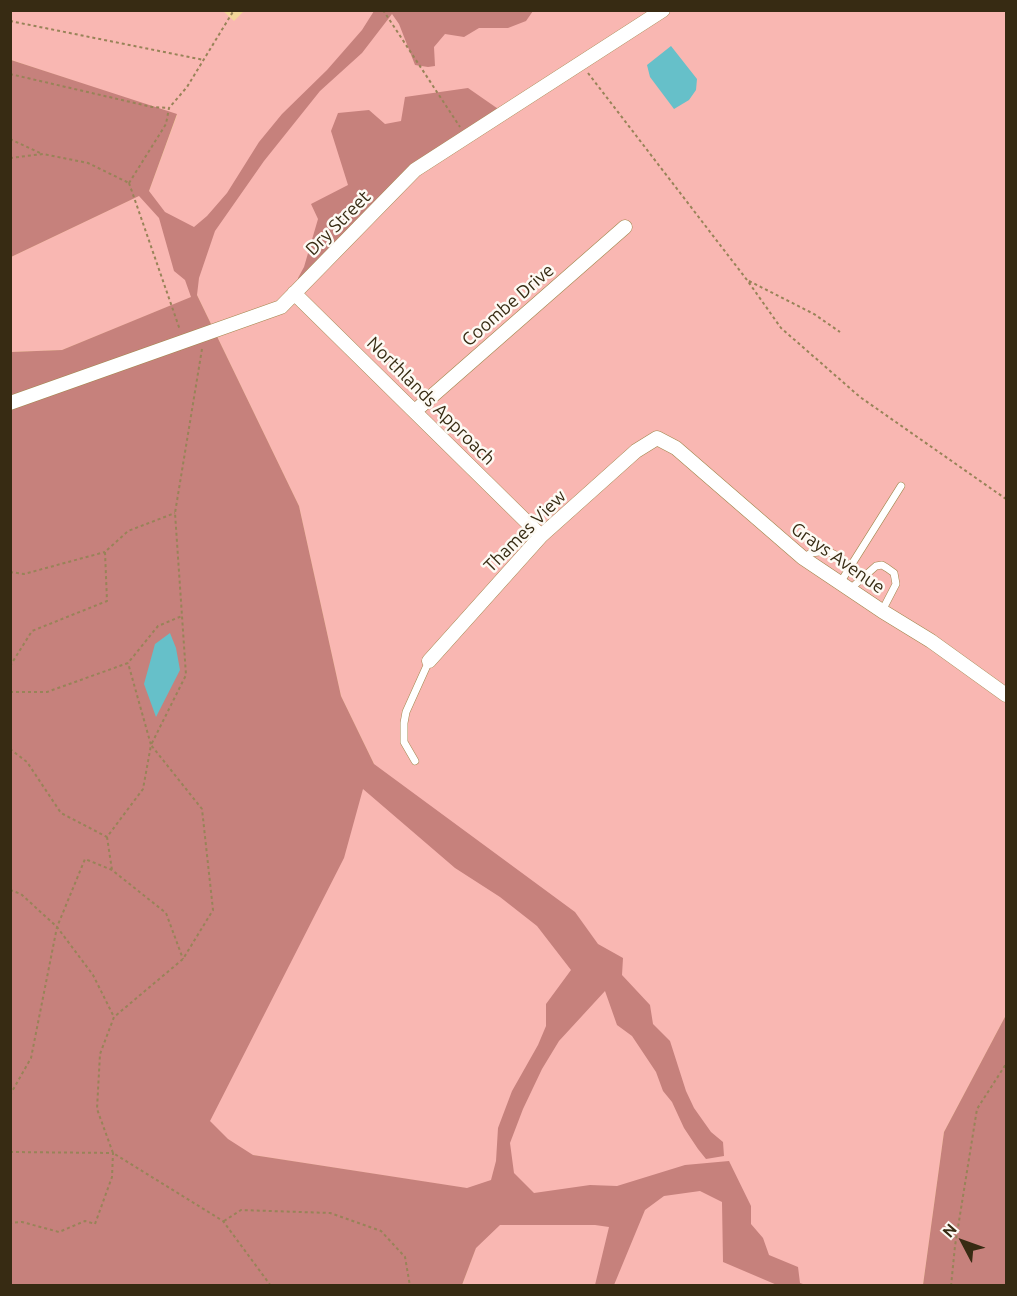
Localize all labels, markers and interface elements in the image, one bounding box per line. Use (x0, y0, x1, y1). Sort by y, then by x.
street label: Dry Street (301, 186, 375, 260)
street label: Coombe Drive (458, 259, 558, 351)
street label: Northlands Approach (362, 332, 500, 470)
street label: Thames View (479, 485, 571, 577)
street label: Grays Avenue (787, 518, 889, 598)
north arrow (933, 1212, 993, 1272)
text: N (939, 1220, 960, 1241)

